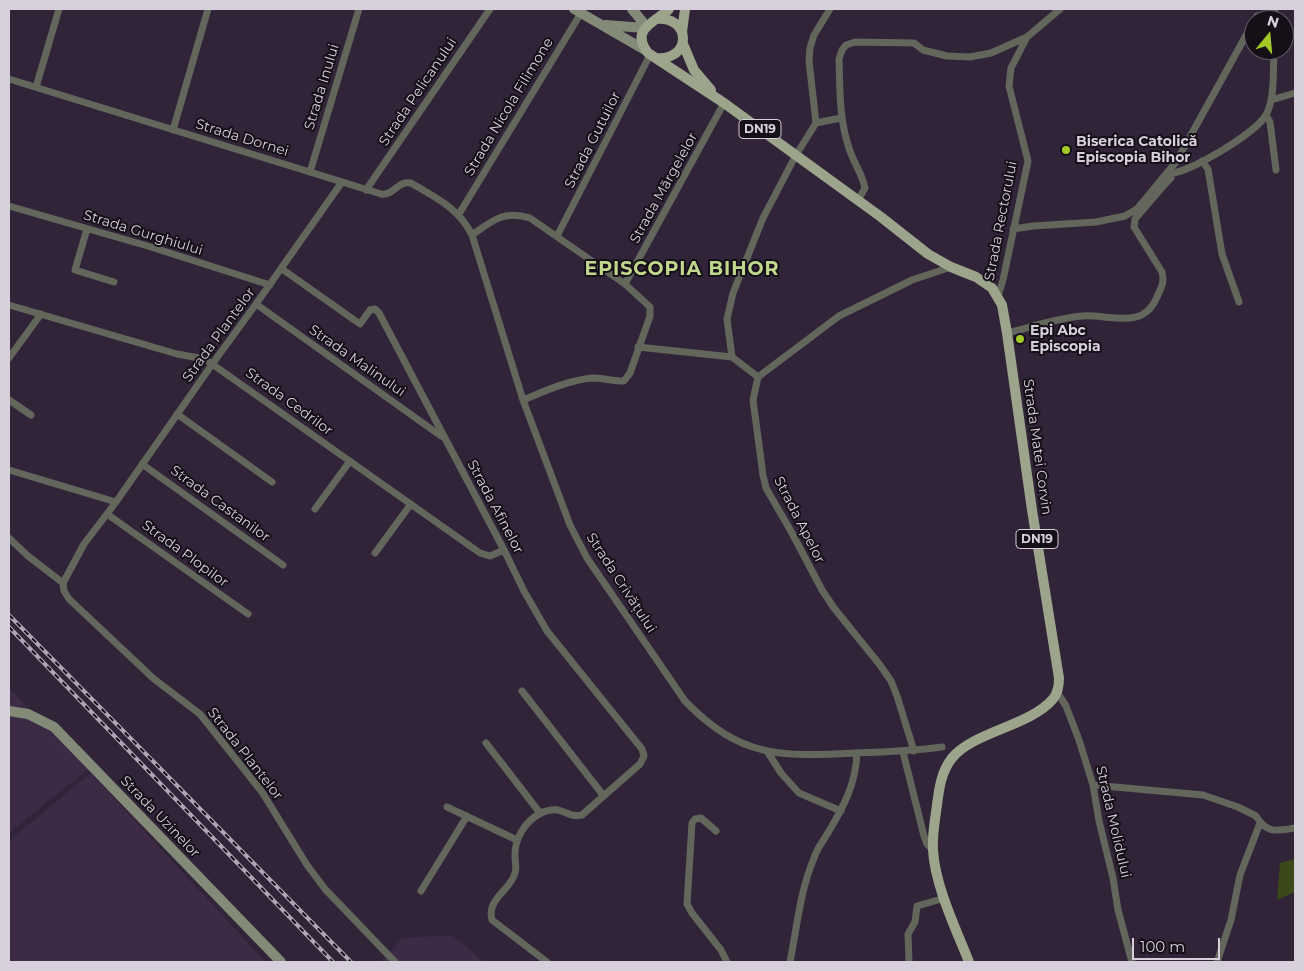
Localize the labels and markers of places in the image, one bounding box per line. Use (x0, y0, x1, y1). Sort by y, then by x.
place label: Biserica Catolică Episcopia Bihor (1076, 134, 1197, 166)
marker: Biserica Catolică Episcopia Bihor (1060, 144, 1072, 156)
place label: Epi Abc Episcopia (1030, 323, 1101, 356)
marker: Epi Abc Episcopia (1014, 333, 1026, 345)

